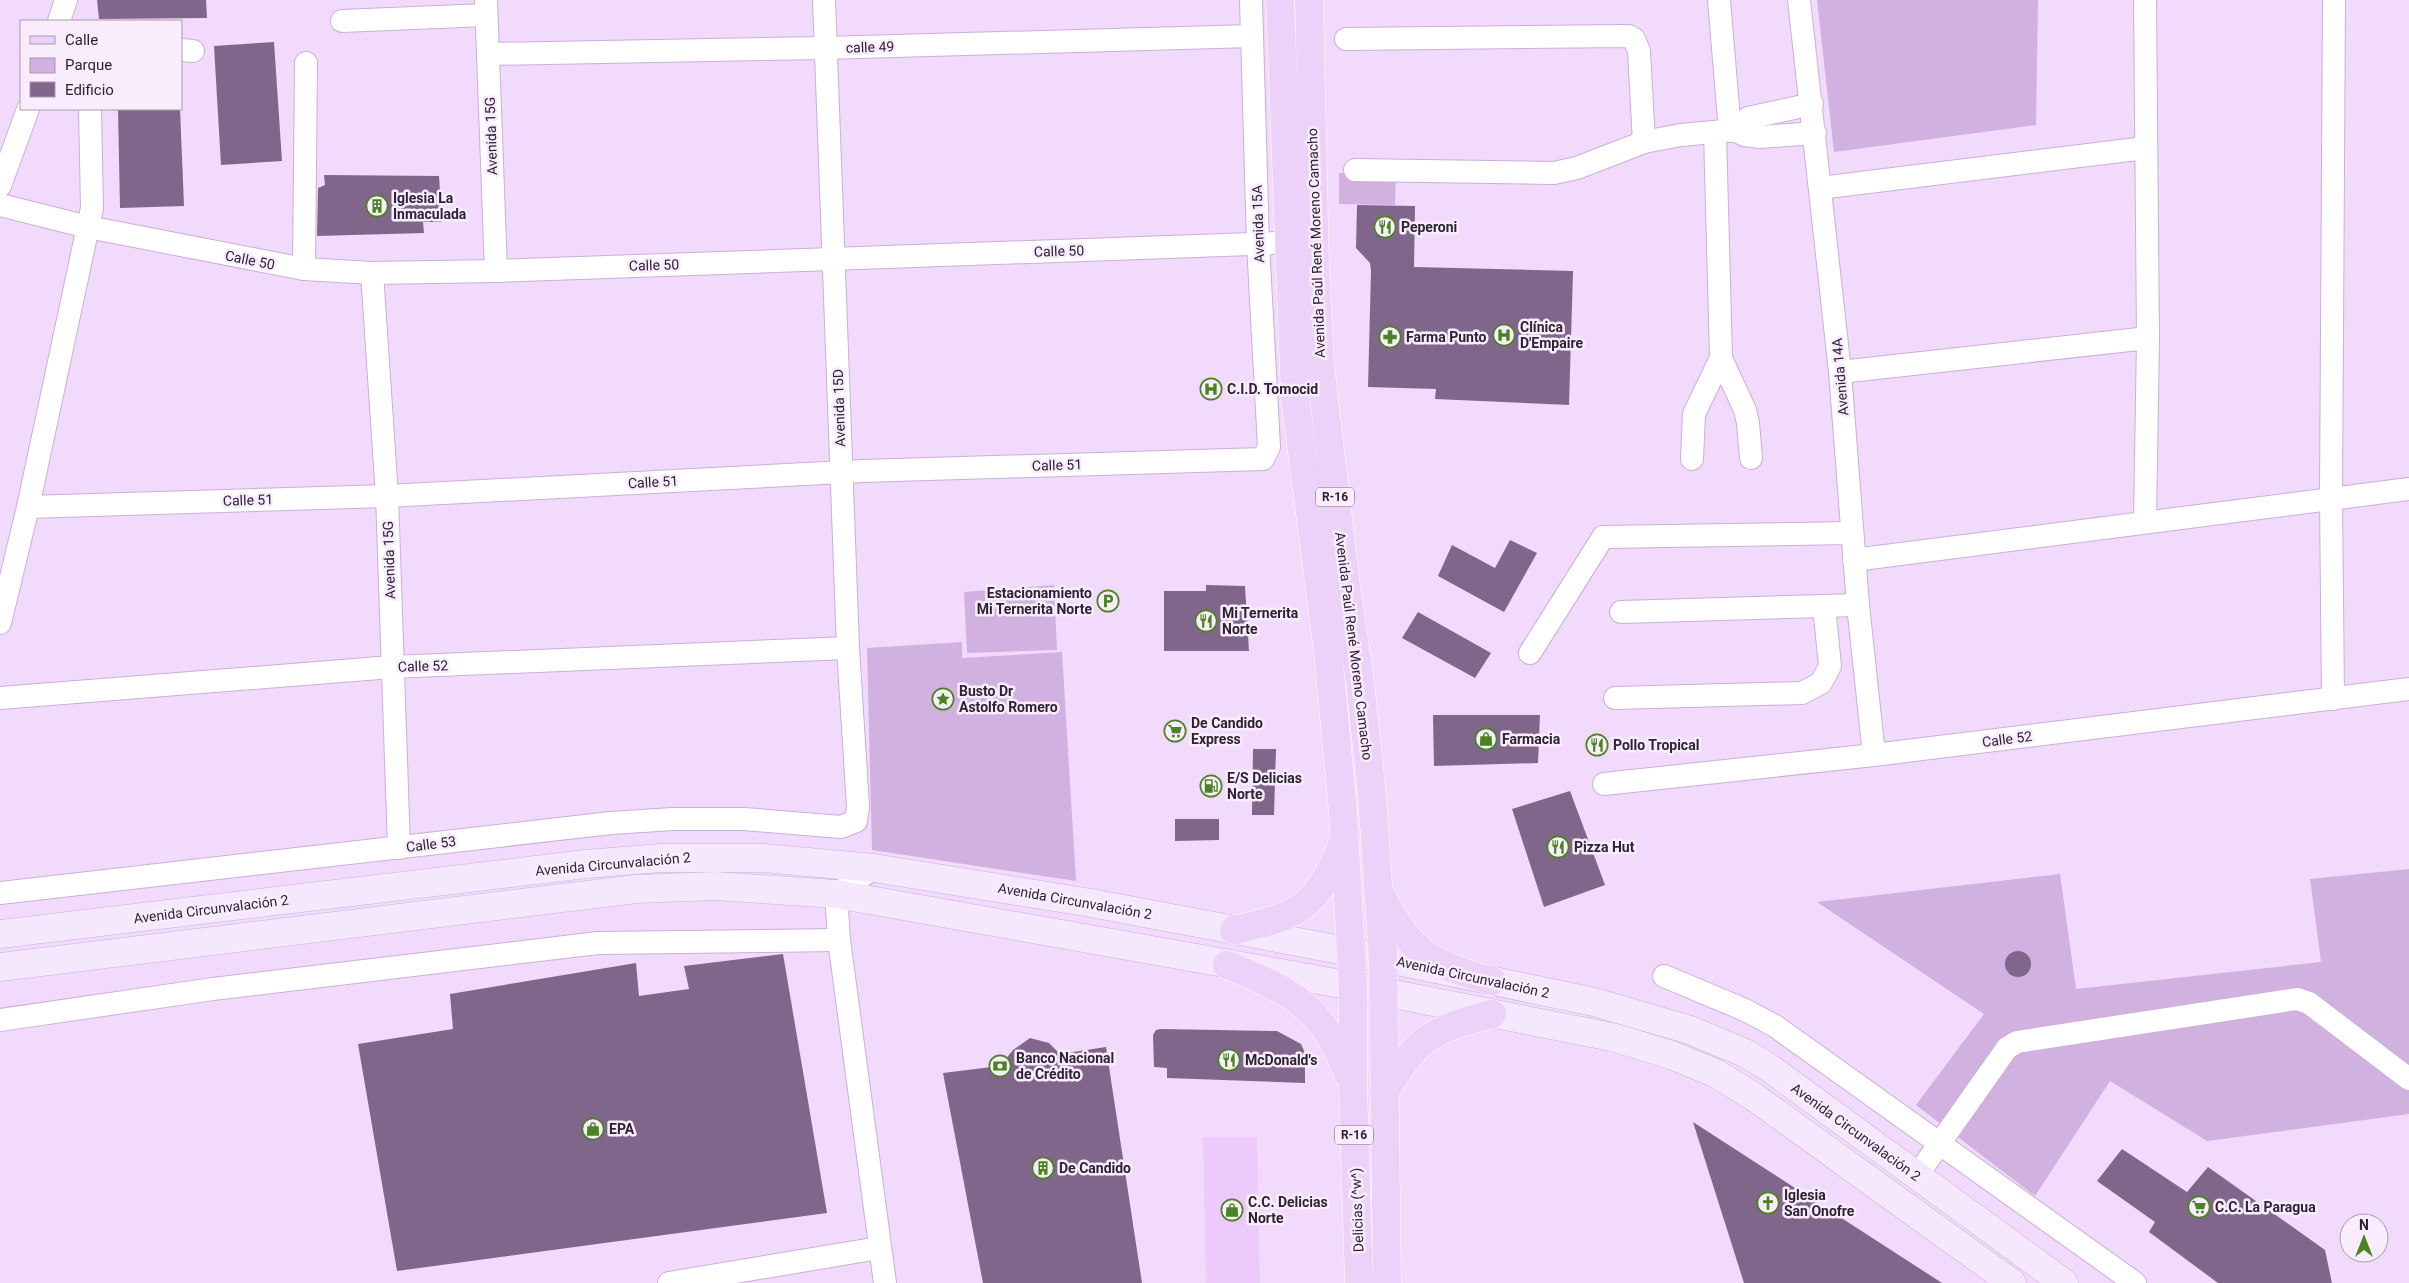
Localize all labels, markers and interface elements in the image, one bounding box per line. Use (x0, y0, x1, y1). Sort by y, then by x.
legend (20, 20, 182, 110)
text: Calle (65, 31, 98, 49)
street label: calle 49 (846, 38, 894, 56)
text: Parque (65, 56, 112, 74)
text: Edificio (65, 81, 114, 99)
street label: Avenida 15G (482, 97, 500, 175)
street label: Avenida Paúl René Moreno Camacho (1304, 128, 1328, 358)
street label: Avenida 15A (1249, 185, 1267, 263)
place label: Iglesia La Inmaculada (393, 190, 467, 222)
building icon: Iglesia La Inmaculada (365, 194, 389, 218)
restaurant icon: Peperoni (1373, 215, 1397, 239)
place label: Peperoni (1401, 219, 1457, 235)
street label: Calle 50 (1034, 242, 1084, 260)
street label: Calle 50 (224, 247, 276, 273)
street label: Calle 50 (629, 256, 679, 274)
place label: Clínica D'Empaire (1520, 319, 1583, 351)
hospital icon: Clínica D'Empaire (1492, 323, 1516, 347)
pharmacy icon: Farma Punto (1378, 325, 1402, 349)
place label: Farma Punto (1406, 329, 1486, 345)
street label: Avenida 14A (1829, 337, 1851, 417)
street label: Avenida 15D (830, 369, 848, 447)
hospital icon: C.I.D. Tomocid (1199, 377, 1223, 401)
place label: C.I.D. Tomocid (1227, 381, 1318, 397)
street label: Calle 51 (1032, 456, 1082, 474)
street label: Calle 51 (628, 473, 678, 491)
road number: R-16 (1316, 488, 1354, 507)
street label: Calle 51 (223, 491, 273, 509)
street label: Avenida 15G (380, 521, 398, 599)
street label: Avenida Paúl René Moreno Camacho (1332, 531, 1376, 761)
place label: Estacionamiento Mi Ternerita Norte (977, 585, 1092, 617)
parking icon: Estacionamiento Mi Ternerita Norte (1096, 589, 1120, 613)
place label: Mi Ternerita Norte (1222, 605, 1299, 637)
restaurant icon: Mi Ternerita Norte (1194, 609, 1218, 633)
street label: Calle 52 (398, 657, 448, 675)
place label: Busto Dr Astolfo Romero (959, 683, 1058, 715)
place icon: Busto Dr Astolfo Romero (931, 687, 955, 711)
place label: De Candido Express (1191, 715, 1263, 747)
supermarket icon: De Candido Express (1163, 719, 1187, 743)
shop icon: Farmacia (1474, 727, 1498, 751)
street label: Calle 52 (1981, 728, 2033, 750)
place label: Farmacia (1502, 731, 1561, 747)
restaurant icon: Pollo Tropical (1585, 733, 1609, 757)
place label: Pollo Tropical (1613, 737, 1699, 753)
place label: E/S Delicias Norte (1227, 770, 1302, 802)
fuel station icon: E/S Delicias Norte (1199, 774, 1223, 798)
street label: Calle 53 (405, 833, 457, 855)
restaurant icon: Pizza Hut (1546, 835, 1570, 859)
place label: Pizza Hut (1574, 839, 1635, 855)
street label: Avenida Circunvalación 2 (535, 849, 692, 879)
street label: Avenida Circunvalación 2 (997, 880, 1153, 922)
street label: Avenida Circunvalación 2 (133, 892, 290, 926)
street label: Avenida Circunvalación 2 (1395, 953, 1551, 1001)
restaurant icon: McDonald's (1217, 1048, 1241, 1072)
place label: Banco Nacional de Crédito (1016, 1050, 1114, 1082)
place label: McDonald's (1245, 1052, 1317, 1068)
bank icon: Banco Nacional de Crédito (988, 1054, 1012, 1078)
street label: Avenida Circunvalación 2 (1788, 1080, 1924, 1184)
shop icon: EPA (581, 1117, 605, 1141)
place label: EPA (609, 1121, 635, 1137)
road number: R-16 (1335, 1126, 1373, 1144)
building icon: De Candido (1031, 1156, 1055, 1180)
place label: De Candido (1059, 1160, 1131, 1176)
street label: Delicias (^w^) (1348, 1168, 1367, 1252)
place label: Iglesia San Onofre (1784, 1187, 1855, 1219)
church icon: Iglesia San Onofre (1756, 1191, 1780, 1215)
place label: C.C. Delicias Norte (1248, 1194, 1328, 1226)
supermarket icon: C.C. La Paragua (2187, 1195, 2211, 1219)
shop icon: C.C. Delicias Norte (1220, 1198, 1244, 1222)
place label: C.C. La Paragua (2215, 1199, 2316, 1215)
north arrow (2339, 1213, 2389, 1263)
text: N (2359, 1217, 2369, 1233)

